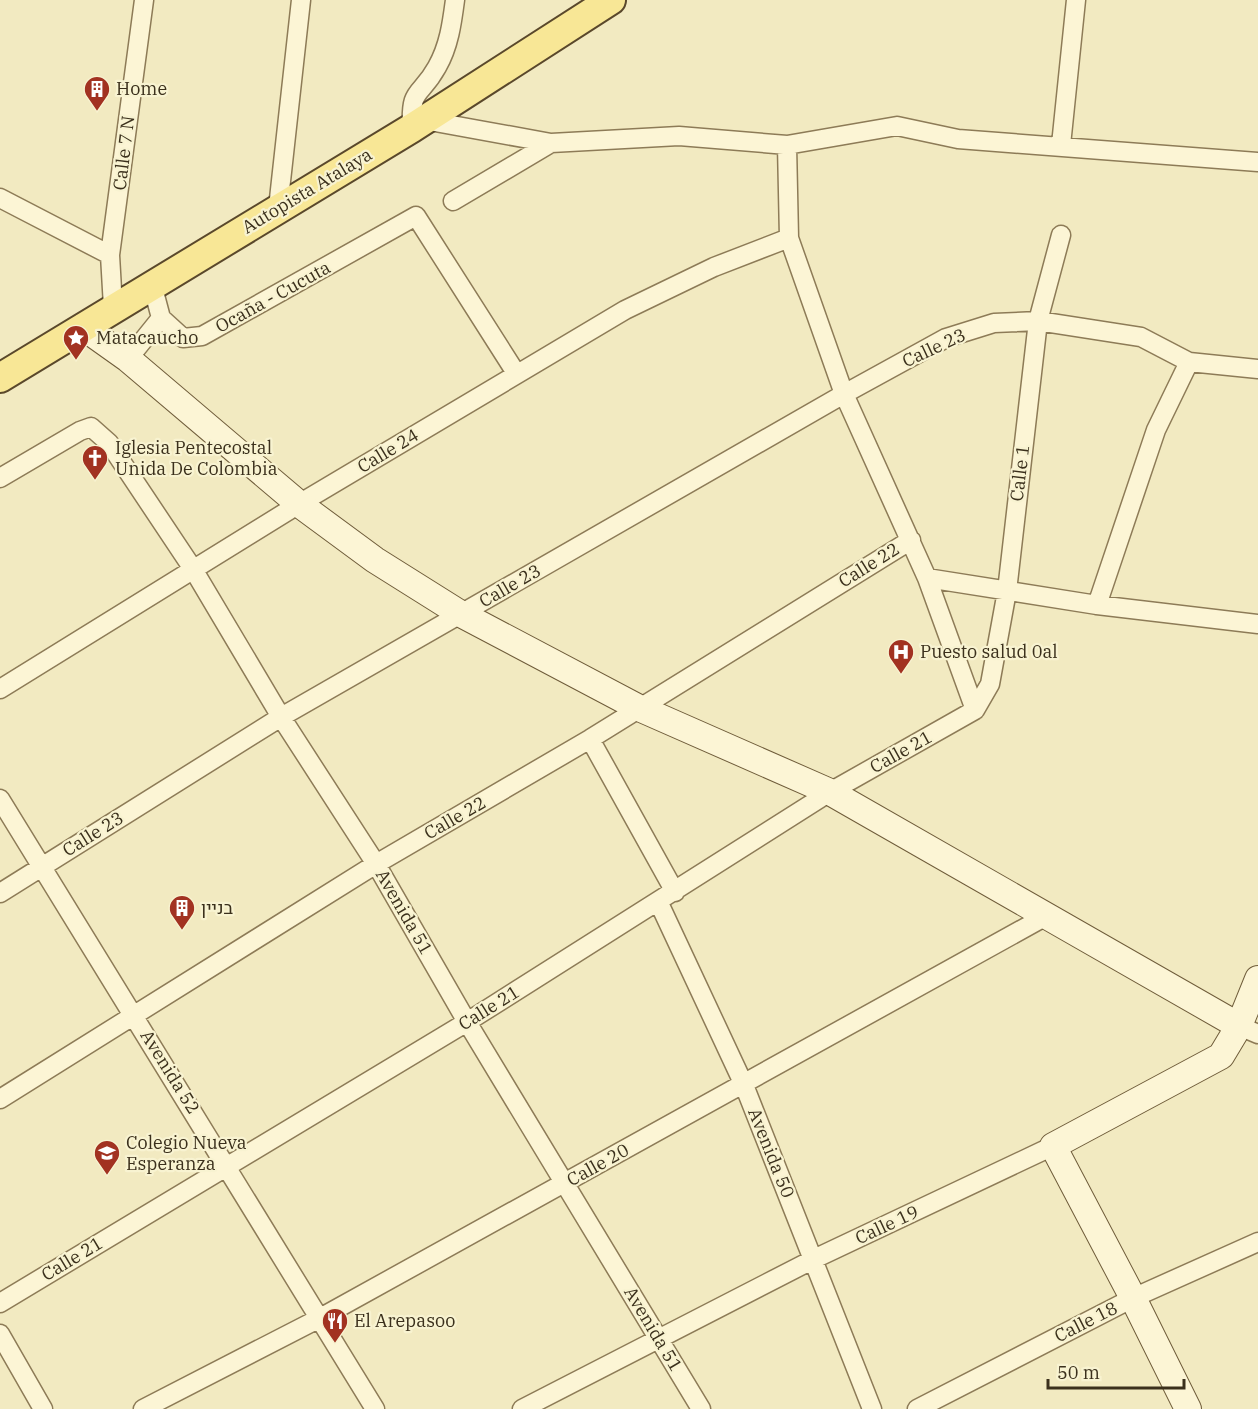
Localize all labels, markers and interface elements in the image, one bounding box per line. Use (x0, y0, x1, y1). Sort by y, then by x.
building icon: Home (82, 74, 112, 112)
place label: Home (116, 77, 167, 100)
street label: Calle 7 N (108, 114, 139, 192)
street label: Autopista Atalaya (237, 143, 376, 239)
street label: Ocaña - Cucuta (211, 255, 335, 338)
place icon: Matacaucho (61, 323, 91, 361)
street label: Calle 23 (898, 323, 969, 372)
place label: Matacaucho (96, 326, 198, 349)
street label: Calle 24 (353, 423, 423, 478)
place label: Iglesia Pentecostal Unida De Colombia (115, 436, 278, 480)
church icon: Iglesia Pentecostal Unida De Colombia (80, 443, 110, 481)
street label: Calle 1 (1005, 443, 1034, 503)
street label: Calle 22 (834, 537, 903, 592)
street label: Calle 23 (475, 559, 545, 612)
hospital icon: Puesto salud 0al (886, 637, 916, 675)
place label: Puesto salud 0al (920, 640, 1058, 663)
street label: Calle 21 (866, 725, 936, 778)
street label: Calle 22 (420, 791, 490, 844)
street label: Calle 23 (58, 806, 127, 861)
street label: Avenida 51 (371, 865, 438, 959)
building icon: בניין (167, 893, 197, 931)
place label: בניין (201, 896, 234, 919)
street label: Calle 21 (454, 980, 523, 1035)
street label: Avenida 52 (136, 1025, 205, 1118)
street label: Avenida 50 (743, 1105, 800, 1201)
place label: Colegio Nueva Esperanza (126, 1131, 247, 1175)
school or university icon: Colegio Nueva Esperanza (92, 1138, 122, 1176)
street label: Calle 20 (563, 1138, 633, 1191)
street label: Calle 19 (851, 1200, 922, 1249)
street label: Calle 21 (37, 1231, 107, 1286)
street label: Avenida 51 (619, 1282, 688, 1375)
street label: Calle 18 (1050, 1296, 1121, 1347)
restaurant icon: El Arepasoo (320, 1306, 350, 1344)
place label: El Arepasoo (354, 1309, 455, 1332)
scale bar (1048, 1352, 1184, 1390)
text: 50 m (1057, 1361, 1100, 1384)

